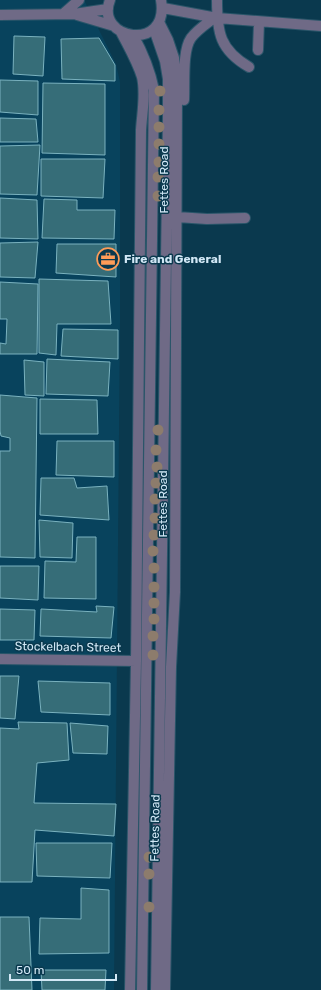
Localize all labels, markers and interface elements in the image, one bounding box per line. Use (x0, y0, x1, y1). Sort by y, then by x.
street label: Fettes Road (157, 146, 171, 214)
office icon: Fire and General (95, 246, 121, 272)
place label: Fire and General (124, 252, 221, 266)
street label: Fettes Road (156, 470, 170, 538)
street label: Stockelbach Street (15, 639, 122, 655)
street label: Fettes Road (147, 794, 163, 862)
scale bar (10, 956, 116, 982)
text: 50 m (16, 963, 44, 977)

